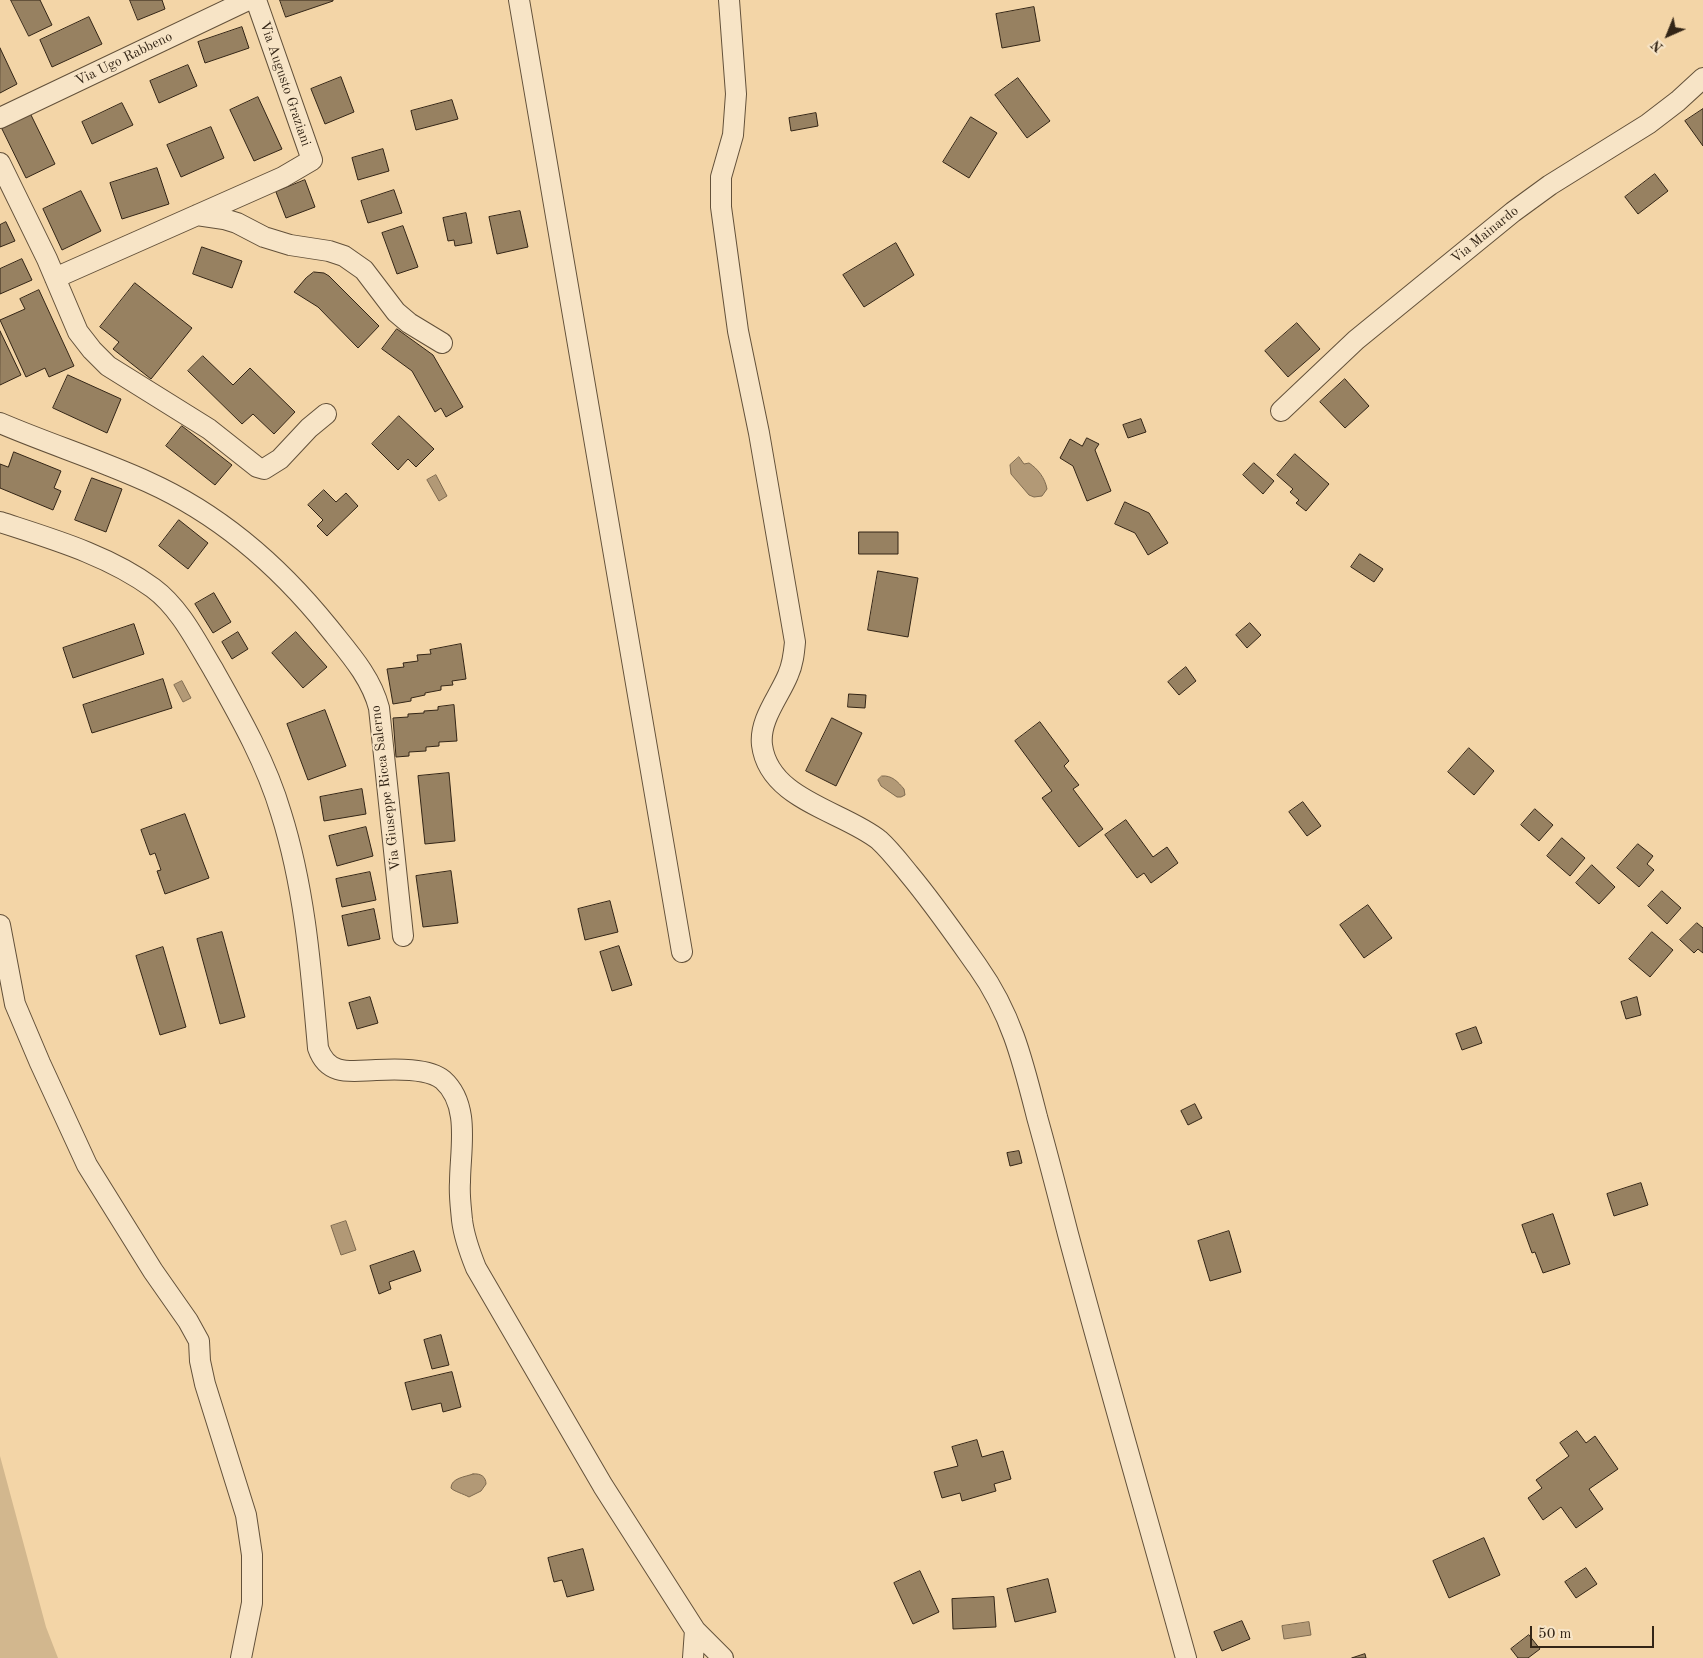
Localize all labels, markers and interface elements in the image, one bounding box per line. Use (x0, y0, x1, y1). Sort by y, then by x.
north arrow (1643, 10, 1693, 60)
street label: Via Augusto Graziani (256, 19, 314, 149)
street label: Via Ugo Rabbeno (73, 28, 175, 90)
text: N (1649, 37, 1666, 55)
street label: Via Mainardo (1448, 203, 1522, 267)
street label: Via Giuseppe Ricca Salerno (368, 704, 404, 872)
scale bar (1533, 1616, 1657, 1648)
text: 50 m (1538, 1627, 1572, 1642)

